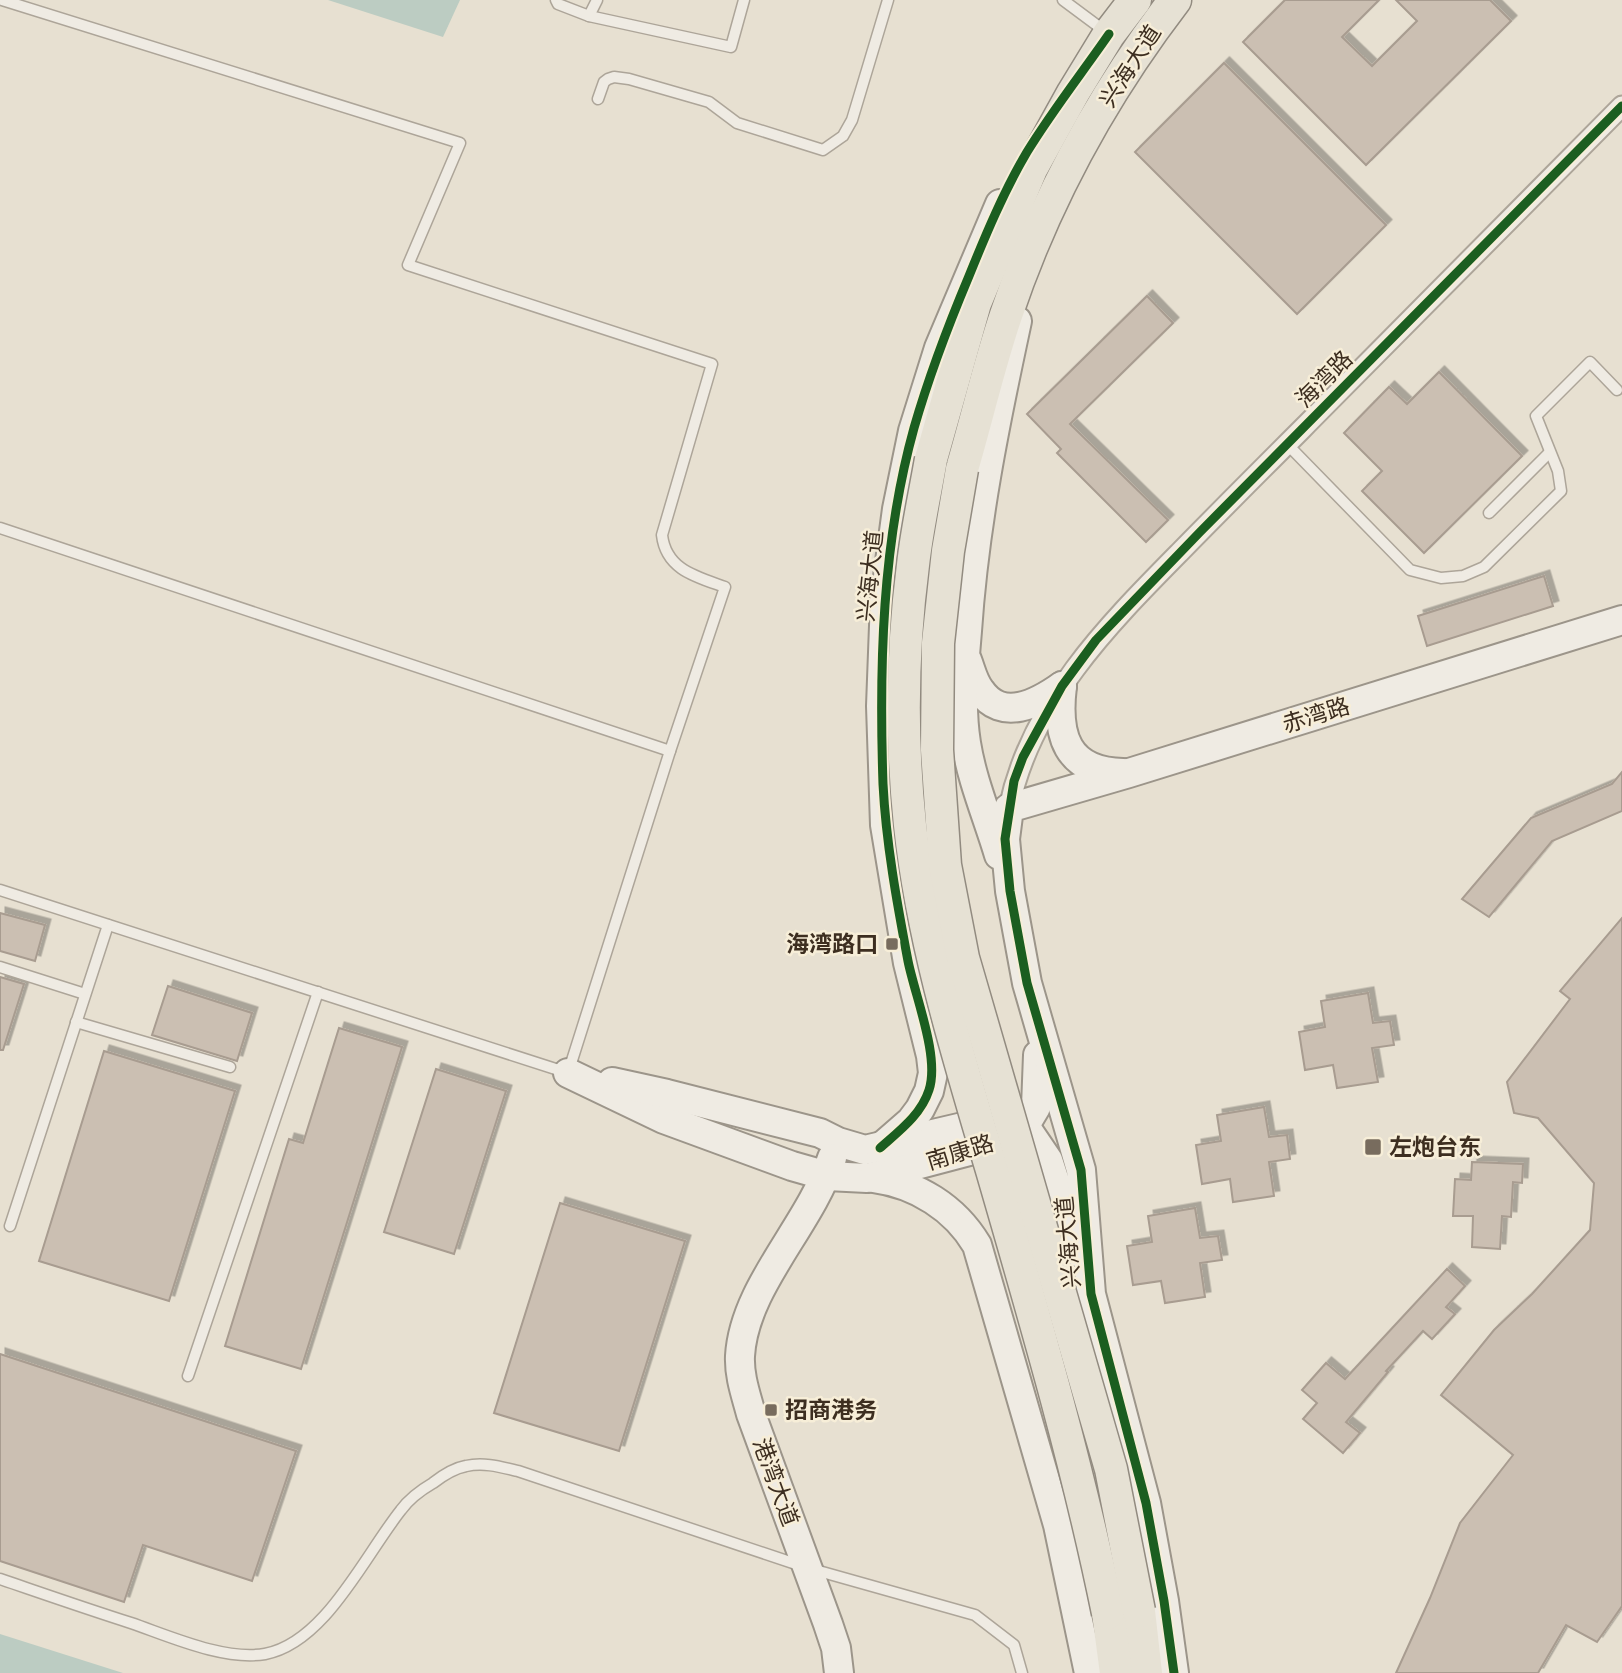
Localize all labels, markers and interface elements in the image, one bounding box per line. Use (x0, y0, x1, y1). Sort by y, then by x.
street label: 兴海大道 (1093, 20, 1167, 112)
street label: 海湾路 (1290, 345, 1358, 413)
street label: 兴海大道 (851, 529, 889, 623)
street label: 赤湾路 (1279, 692, 1353, 738)
place label: 海湾路口 (786, 930, 878, 958)
marker: 海湾路口 (884, 936, 900, 952)
street label: 南康路 (923, 1129, 997, 1175)
place label: 左炮台东 (1389, 1133, 1481, 1161)
marker: 左炮台东 (1363, 1137, 1383, 1157)
street label: 兴海大道 (1050, 1195, 1086, 1289)
place label: 招商港务 (785, 1396, 877, 1424)
marker: 招商港务 (763, 1402, 779, 1418)
street label: 港湾大道 (747, 1434, 805, 1530)

